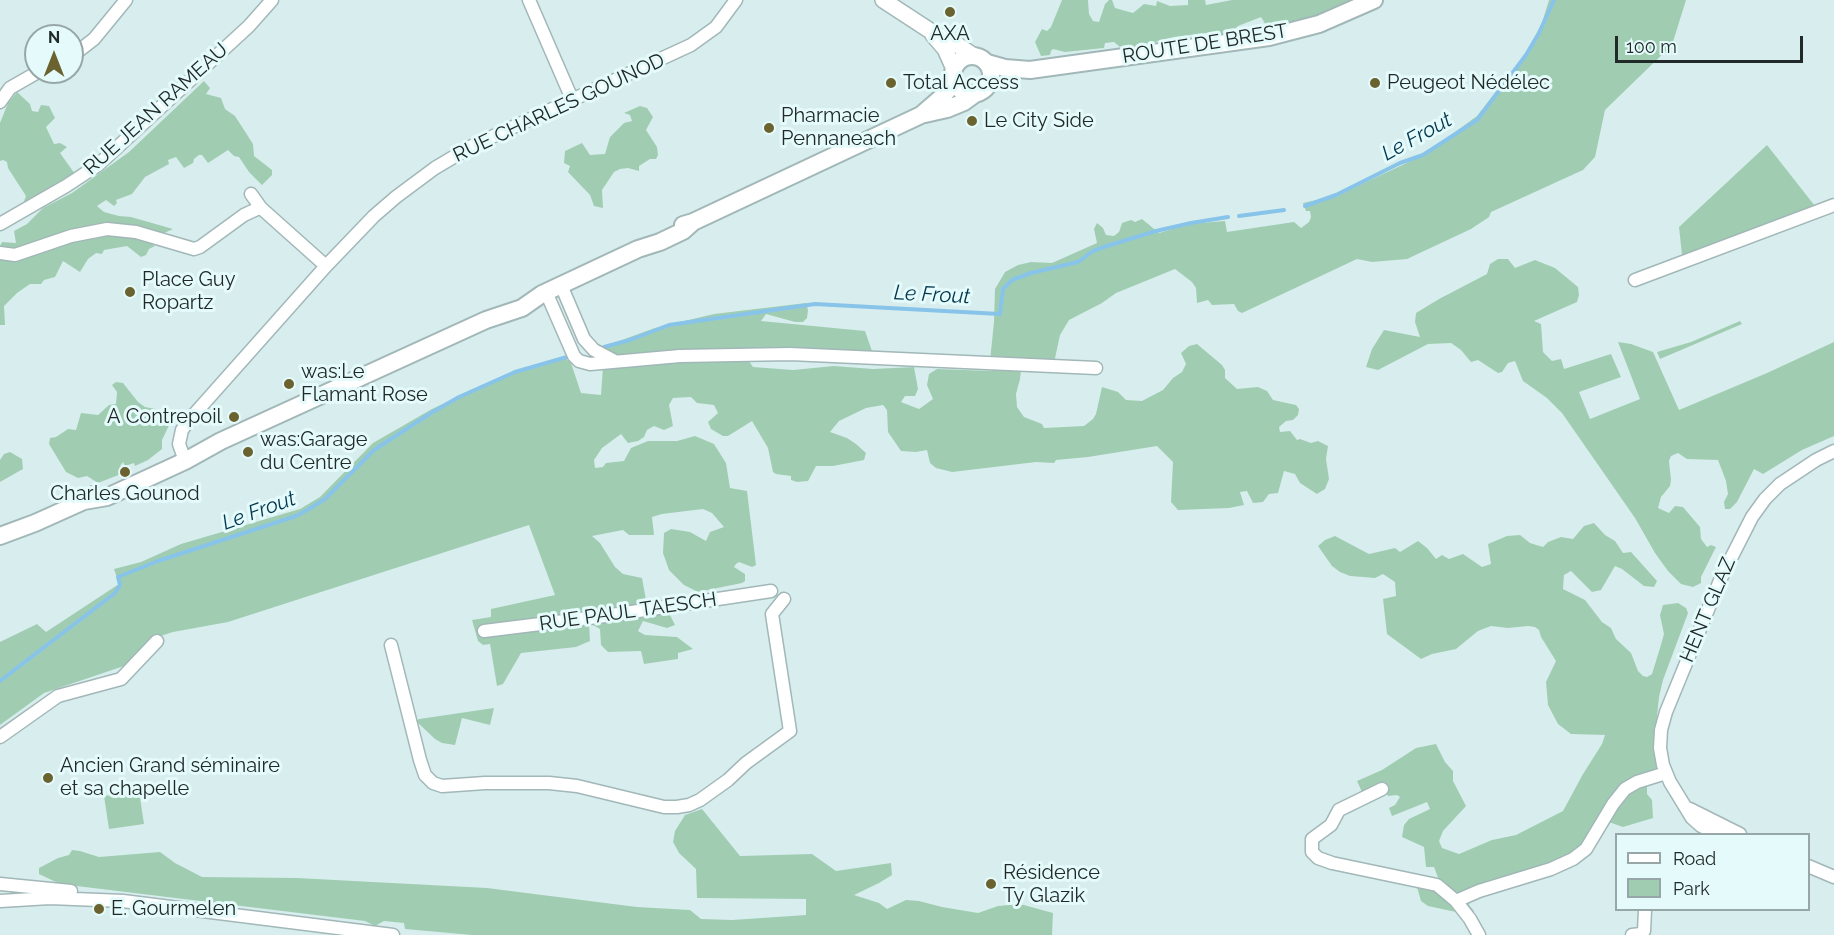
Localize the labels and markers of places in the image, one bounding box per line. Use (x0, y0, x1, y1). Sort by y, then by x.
marker: AXA (943, 5, 957, 19)
place label: AXA (930, 22, 970, 46)
place label: Total Access (903, 71, 1019, 95)
place label: Peugeot Nédélec (1387, 71, 1550, 95)
marker: Total Access (884, 76, 898, 90)
marker: Peugeot Nédélec (1368, 76, 1382, 90)
place label: Pharmacie Pennaneach (781, 104, 896, 151)
place label: Le City Side (984, 109, 1094, 133)
marker: Le City Side (965, 114, 979, 128)
marker: Pharmacie Pennaneach (762, 121, 776, 135)
place label: Place Guy Ropartz (142, 268, 236, 315)
marker: Place Guy Ropartz (123, 285, 137, 299)
place label: was:Le Flamant Rose (301, 360, 428, 407)
marker: was:Le Flamant Rose (282, 377, 296, 391)
place label: A Contrepoil (107, 405, 222, 429)
marker: A Contrepoil (227, 410, 241, 424)
place label: was:Garage du Centre (260, 428, 368, 475)
marker: was:Garage du Centre (241, 445, 255, 459)
marker: Charles Gounod (118, 465, 132, 479)
place label: Charles Gounod (50, 482, 200, 506)
place label: Ancien Grand séminaire et sa chapelle (60, 754, 280, 801)
marker: Ancien Grand séminaire et sa chapelle (41, 771, 55, 785)
place label: Résidence Ty Glazik (1003, 861, 1100, 908)
marker: Résidence Ty Glazik (984, 877, 998, 891)
place label: E. Gourmelen (111, 897, 236, 921)
marker: E. Gourmelen (92, 902, 106, 916)

